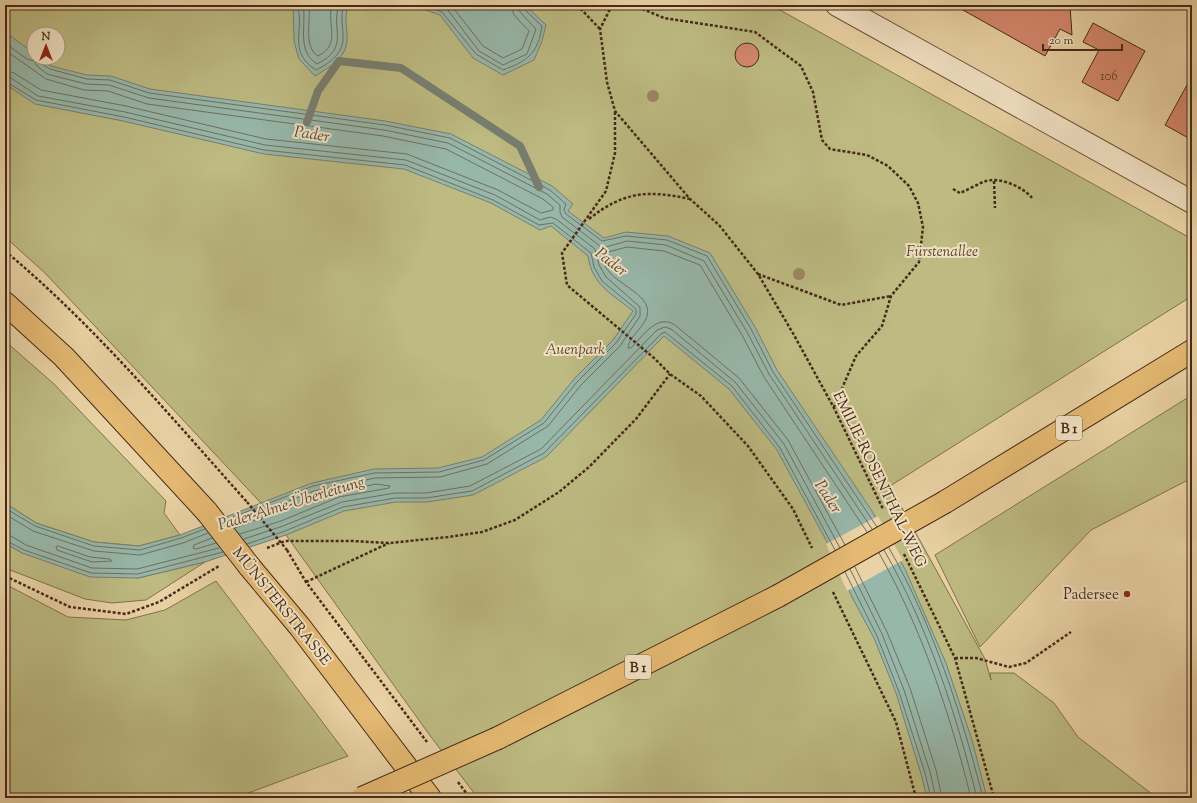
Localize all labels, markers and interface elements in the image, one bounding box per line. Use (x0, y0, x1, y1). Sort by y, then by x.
north arrow (26, 26, 66, 66)
scale bar (1043, 26, 1122, 52)
text: N (41, 29, 51, 45)
text: 20 m (1049, 32, 1074, 50)
house number: 106 (1100, 68, 1118, 86)
water label: Pader (292, 121, 331, 150)
park label: Fürstenallee (906, 242, 978, 263)
water label: Pader (589, 243, 632, 283)
park label: Auenpark (545, 340, 605, 361)
street label: EMILIE-ROSENTHAL-WEG (827, 388, 931, 571)
road number: B 1 (1056, 416, 1082, 440)
water label: Pader-Alme-Überleitung (215, 471, 368, 538)
water label: Pader (808, 476, 846, 519)
street label: MÜNSTERSTRASSE (227, 543, 336, 670)
place label: Padersee (1063, 585, 1119, 606)
marker: Padersee (1122, 589, 1132, 599)
road number: B 1 (625, 655, 651, 679)

